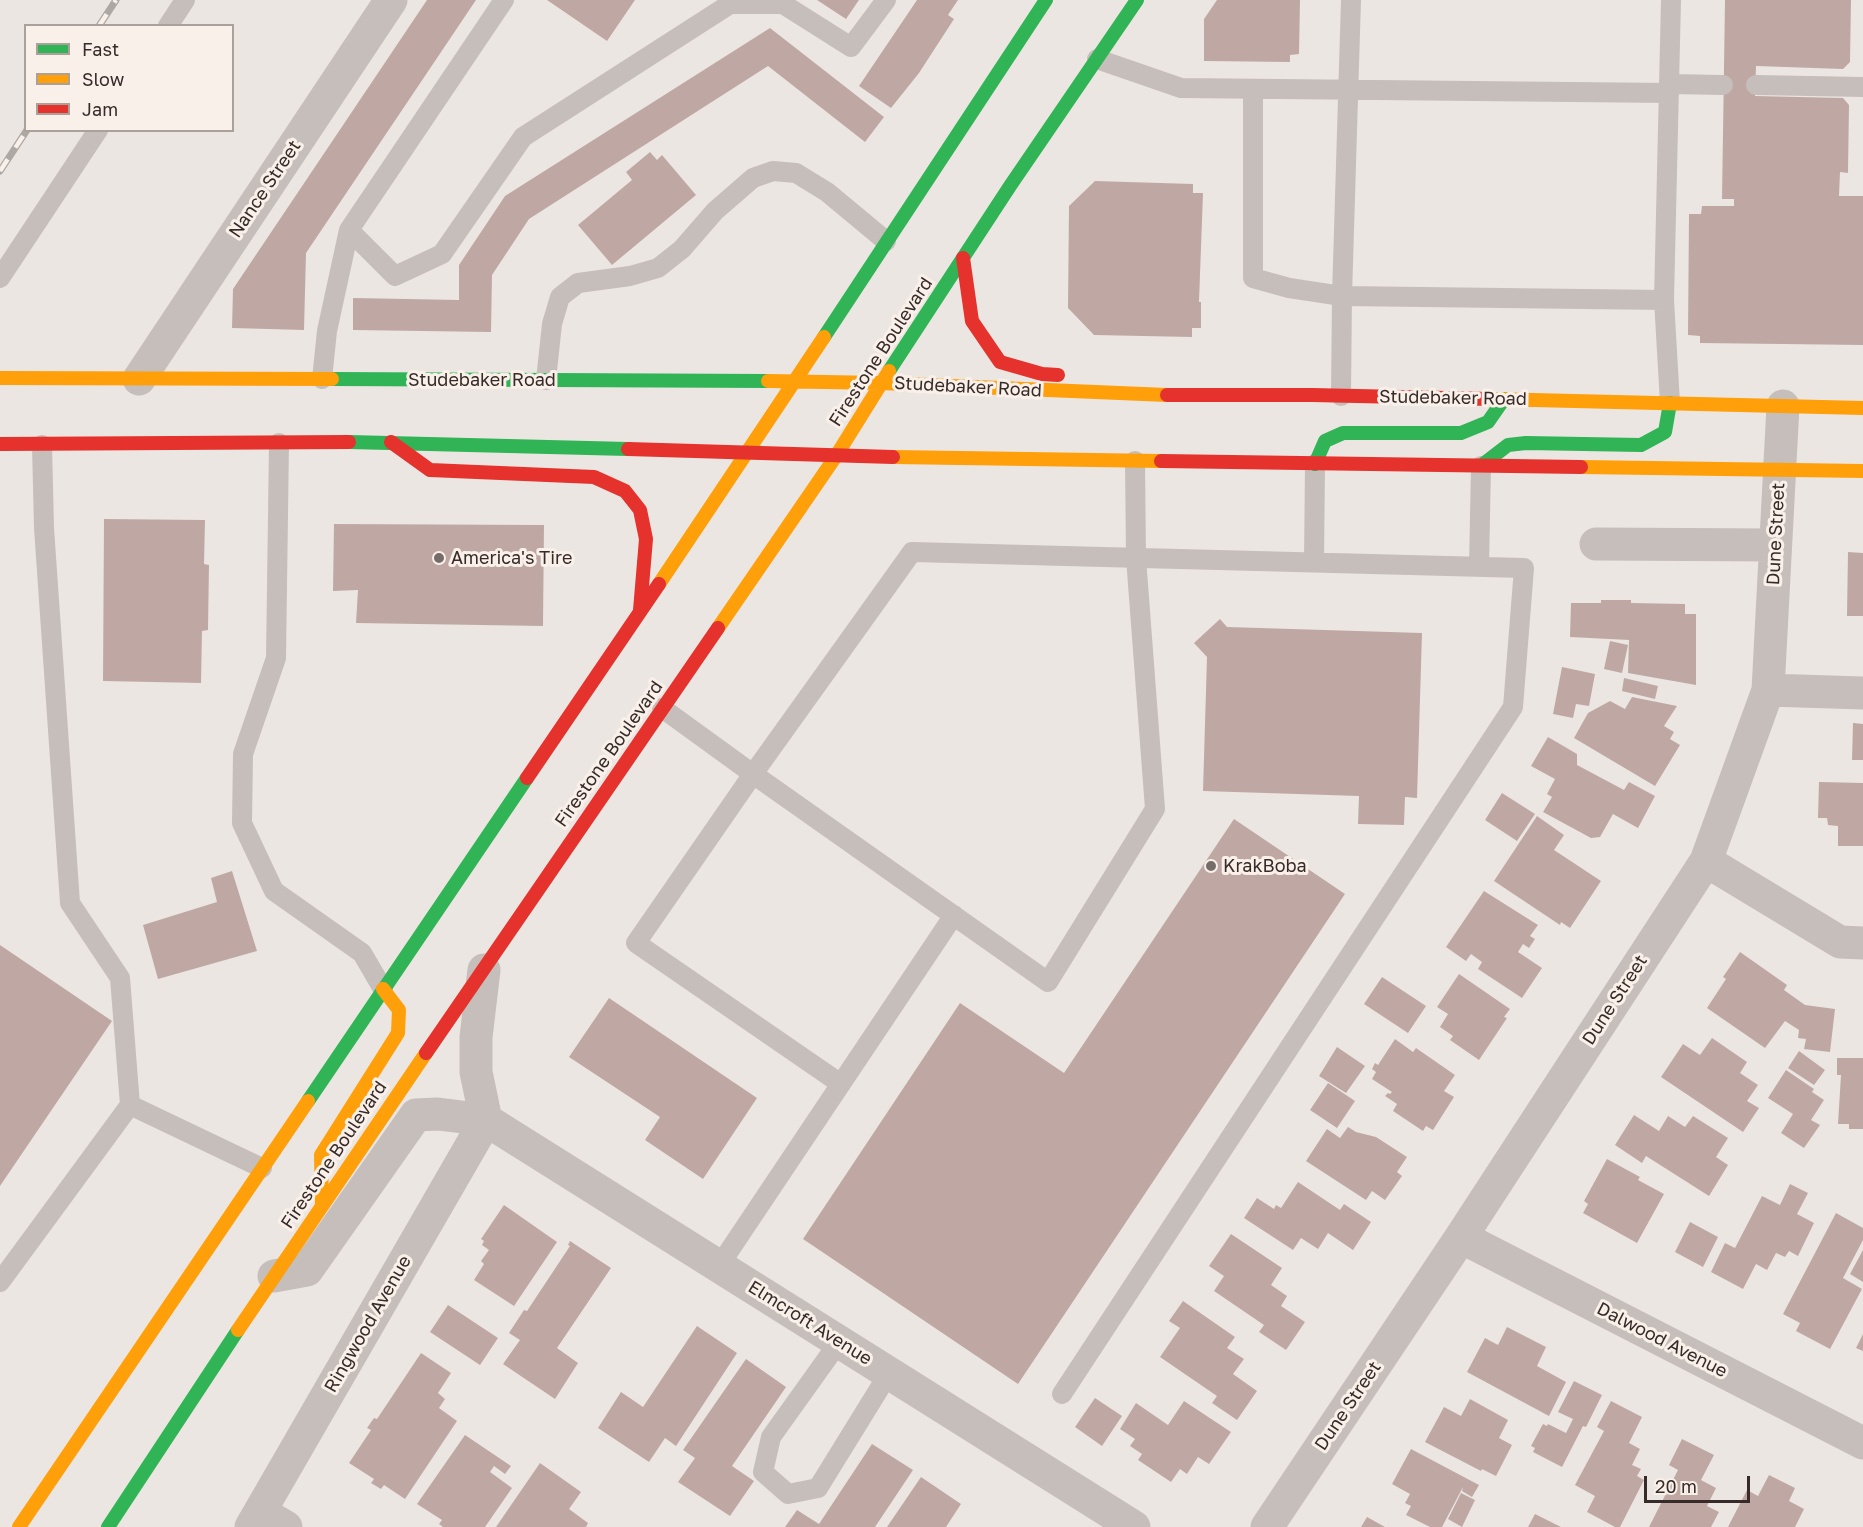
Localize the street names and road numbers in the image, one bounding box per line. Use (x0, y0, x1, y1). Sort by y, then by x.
street label: Nance Street (224, 136, 306, 242)
street label: Firestone Boulevard (825, 273, 937, 431)
street label: Studebaker Road (408, 369, 556, 391)
street label: Studebaker Road (894, 372, 1042, 402)
street label: Studebaker Road (1379, 386, 1527, 410)
street label: Dune Street (1763, 482, 1789, 586)
street label: Firestone Boulevard (550, 677, 668, 831)
street label: Dune Street (1578, 951, 1652, 1049)
street label: Firestone Boulevard (277, 1077, 391, 1233)
street label: Ringwood Avenue (320, 1252, 416, 1396)
street label: Elmcroft Avenue (744, 1276, 876, 1370)
street label: Dalwood Avenue (1593, 1298, 1731, 1382)
street label: Dune Street (1310, 1357, 1386, 1455)

